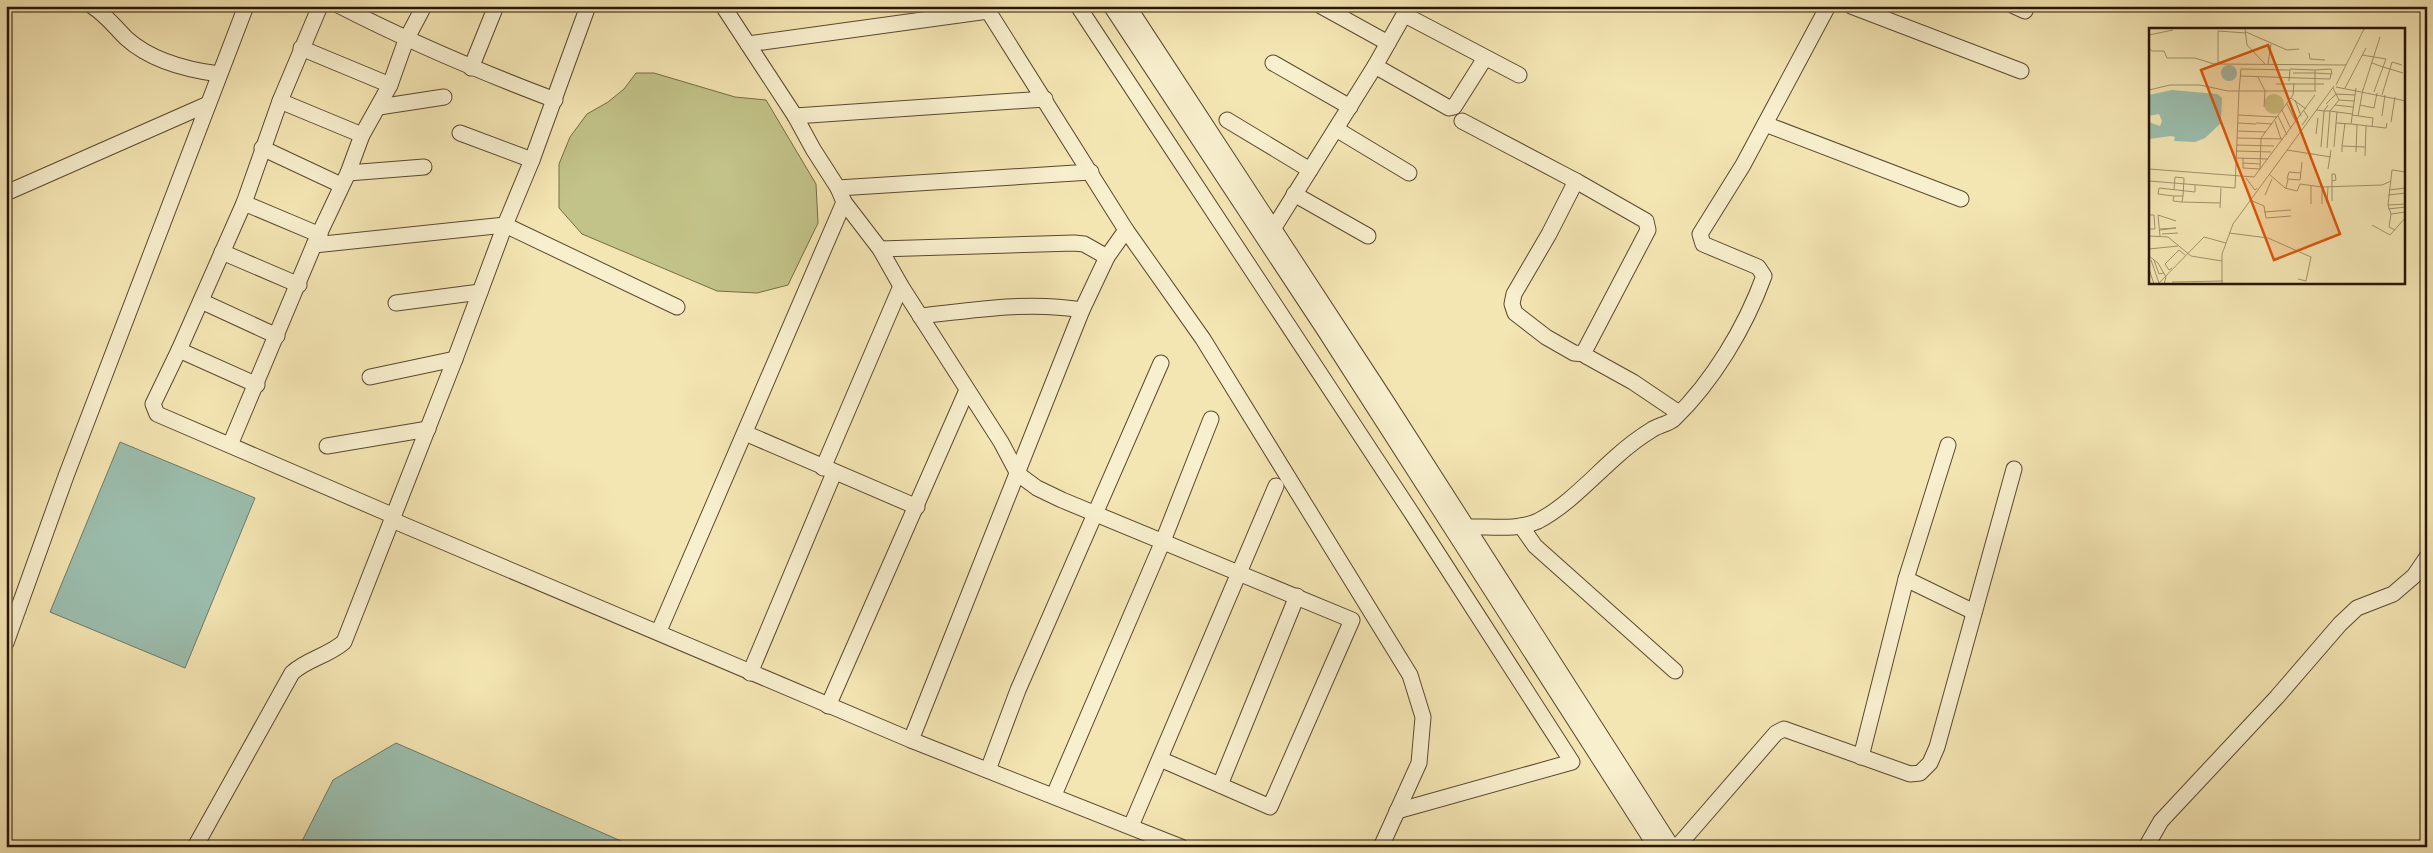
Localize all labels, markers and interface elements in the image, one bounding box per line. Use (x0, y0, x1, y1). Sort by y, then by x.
inset map (2149, 28, 2406, 284)

